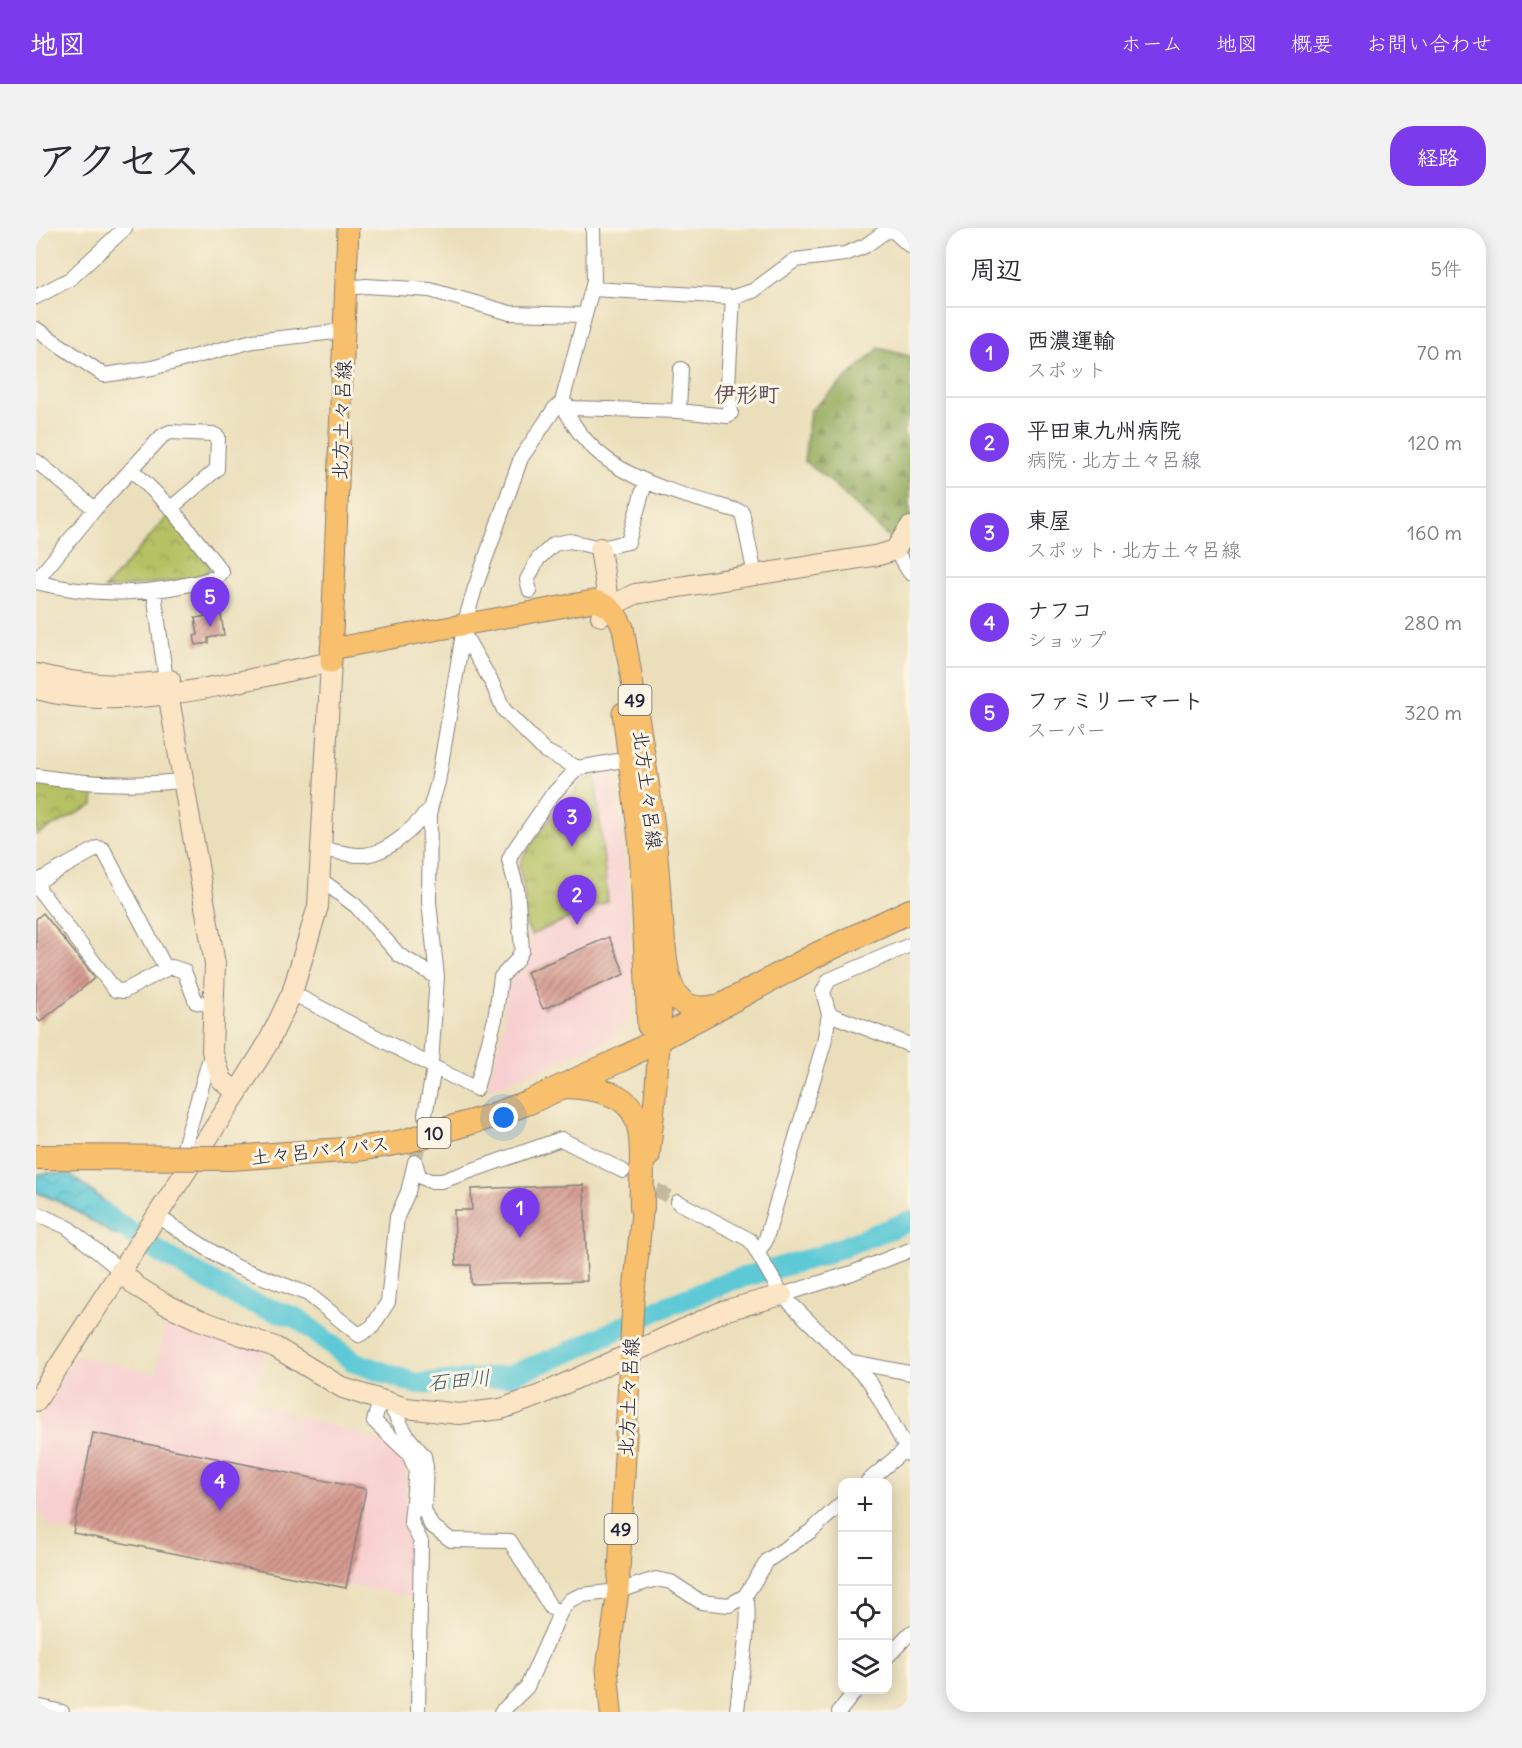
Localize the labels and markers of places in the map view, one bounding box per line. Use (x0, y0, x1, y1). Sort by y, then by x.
pin: 5 (190, 578, 230, 627)
pin: 3 (552, 798, 592, 847)
pin: 2 (558, 876, 596, 925)
pin: 1 (500, 1188, 540, 1238)
pin: 4 (200, 1462, 240, 1511)

